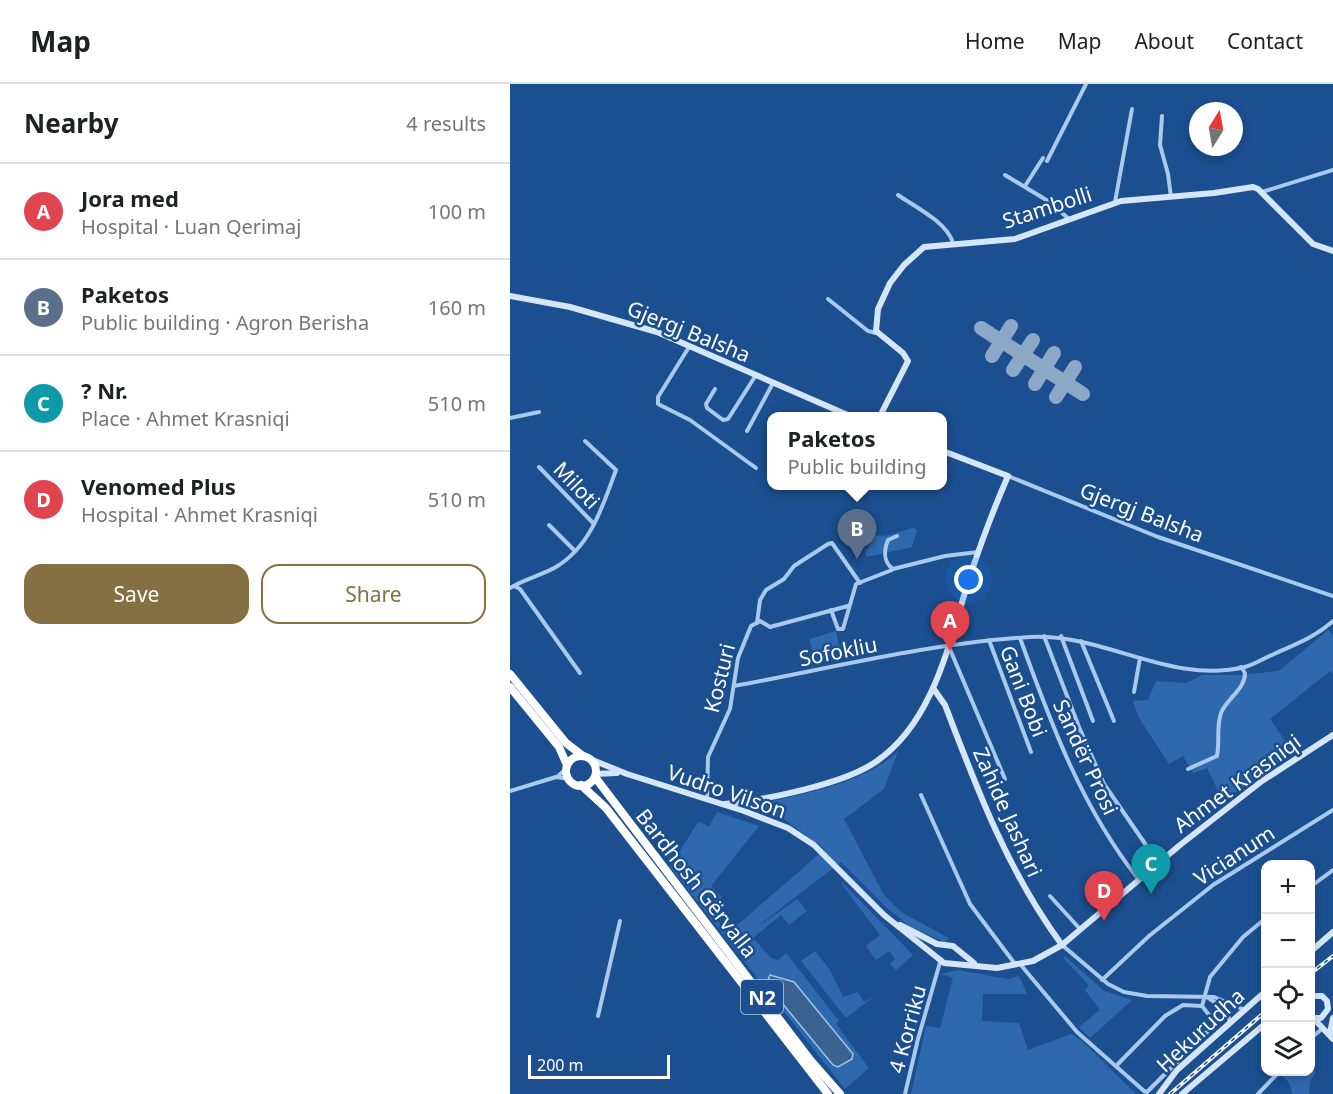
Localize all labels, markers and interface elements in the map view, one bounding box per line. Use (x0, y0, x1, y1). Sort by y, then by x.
text: Map (30, 22, 91, 60)
text: Home (965, 27, 1025, 55)
text: Map (1058, 27, 1101, 55)
text: About (1134, 27, 1194, 55)
text: Contact (1227, 27, 1303, 55)
north arrow (1189, 102, 1243, 156)
text: Nearby (24, 105, 119, 141)
text: 4 results (406, 110, 486, 137)
street label: Stambolli (999, 179, 1095, 235)
text: Jora med (81, 183, 179, 213)
text: A (37, 198, 50, 225)
text: 100 m (428, 198, 486, 225)
text: Hospital · Luan Qerimaj (81, 213, 301, 240)
text: Paketos (81, 279, 169, 309)
text: B (37, 294, 50, 321)
text: 160 m (428, 294, 486, 321)
street label: Gjergj Balsha (623, 294, 755, 368)
text: Public building · Agron Berisha (81, 309, 369, 336)
text: ? Nr. (81, 375, 128, 405)
text: C (37, 390, 50, 417)
text: 510 m (428, 390, 486, 417)
text: Place · Ahmet Krasniqi (81, 405, 290, 432)
popup (767, 412, 947, 490)
text: Paketos (788, 423, 875, 453)
text: Public building (788, 453, 926, 480)
street label: Miloti (548, 455, 606, 515)
text: Venomed Plus (81, 471, 236, 501)
street label: Gjergj Balsha (1076, 476, 1208, 548)
text: D (36, 486, 51, 513)
text: 510 m (428, 486, 486, 513)
text: Hospital · Ahmet Krasniqi (81, 501, 318, 528)
pin: B (838, 510, 876, 559)
button: Save (24, 564, 249, 624)
button: Share (261, 564, 486, 624)
your location (954, 565, 983, 594)
pin: A (930, 602, 970, 651)
street label: Sofokliu (796, 630, 880, 672)
street label: Kosturi (697, 640, 741, 716)
street label: Gani Bobi (994, 641, 1054, 741)
street label: Sandër Prosi (1047, 695, 1125, 819)
street label: Ahmet Krasniqi (1168, 727, 1306, 839)
street label: Zahide Jashari (967, 743, 1049, 881)
street label: Vudro Vilson (664, 758, 790, 824)
street label: Bardhosh Gërvalla (630, 803, 764, 963)
street label: Vicianum (1188, 819, 1280, 891)
pin: C (1132, 844, 1170, 894)
map controls (1261, 860, 1315, 1076)
button: + (1261, 860, 1315, 914)
pin: D (1084, 872, 1124, 921)
button: − (1261, 914, 1315, 968)
button: locate (1261, 968, 1315, 1022)
road number: N2 (741, 980, 783, 1014)
street label: 4 Korriku (882, 982, 932, 1076)
street label: Hekurudha (1150, 982, 1250, 1078)
button: layers (1261, 1022, 1315, 1076)
scale bar (528, 1052, 670, 1080)
text: 200 m (537, 1054, 584, 1076)

